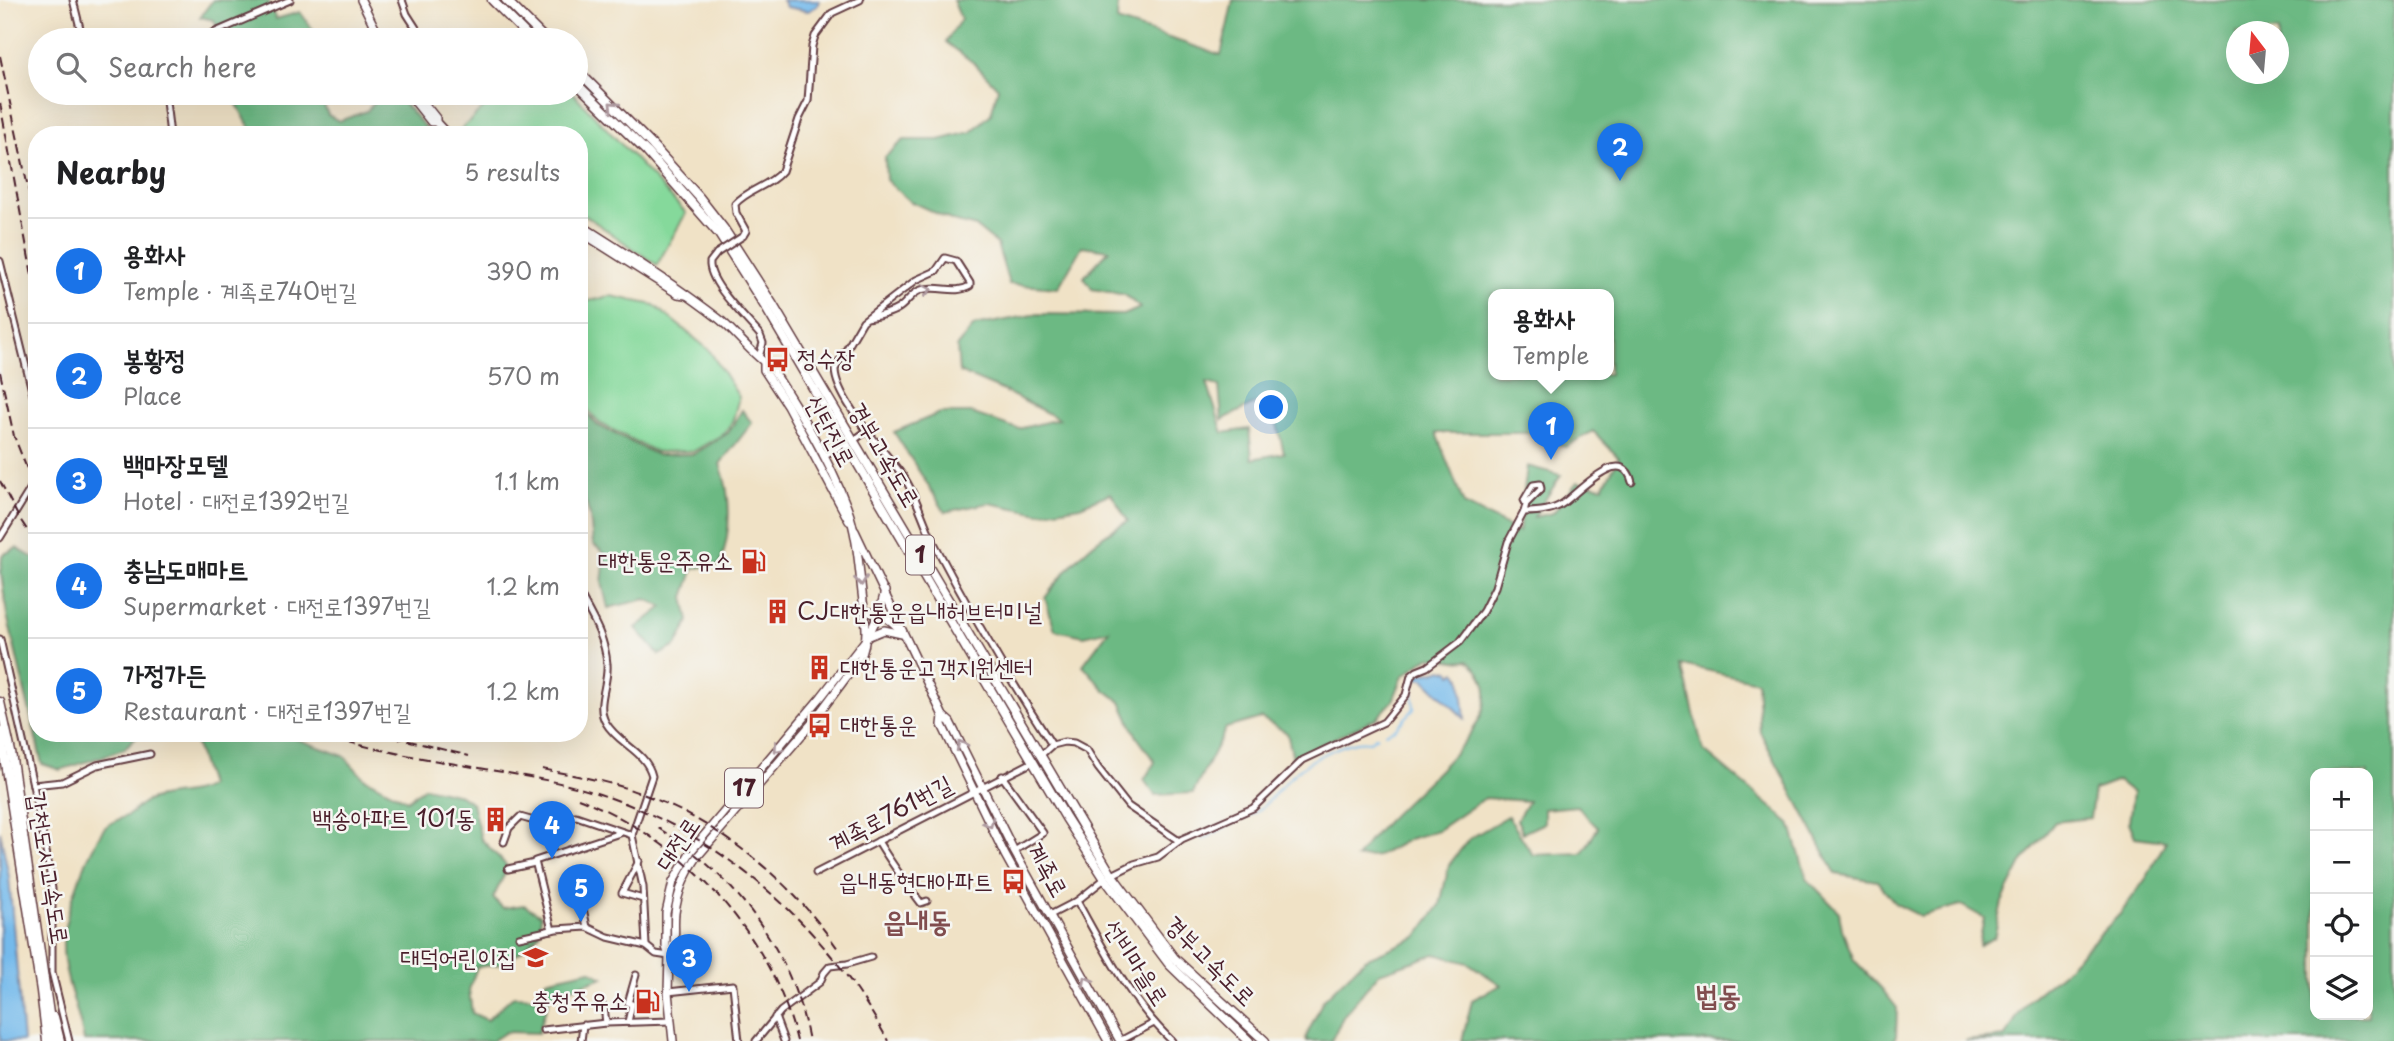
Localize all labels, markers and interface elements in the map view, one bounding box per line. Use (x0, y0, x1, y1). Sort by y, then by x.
north arrow (2226, 21, 2289, 84)
search box (28, 28, 588, 105)
text: Search here (108, 47, 257, 86)
icon: search (52, 48, 90, 86)
one-way arrow (609, 101, 622, 114)
pin: 2 (1597, 123, 1643, 181)
text: Nearby (56, 149, 166, 194)
text: 5 results (464, 154, 560, 189)
text: 용화사 (123, 234, 186, 273)
text: 1 (74, 253, 85, 288)
text: 390 m (486, 253, 560, 288)
text: Temple · 계족로740번길 (123, 273, 357, 308)
one-way arrow (921, 283, 933, 298)
popup (1488, 289, 1614, 380)
text: 용화사 (1513, 298, 1575, 337)
text: Temple (1513, 337, 1589, 372)
text: 봉황정 (123, 339, 186, 378)
place label: 정수장 (797, 339, 855, 375)
bus stop icon: 정수장 (763, 345, 791, 373)
text: 2 (71, 358, 87, 393)
text: 570 m (487, 358, 560, 393)
text: Place (123, 378, 182, 413)
street label: 신탄진로 (798, 388, 866, 473)
your location (1254, 390, 1288, 424)
street label: 경부고속도로 (841, 395, 930, 513)
pin: 1 (1528, 402, 1574, 460)
text: 백마장모텔 (123, 444, 228, 483)
text: 3 (71, 463, 87, 498)
text: 1.1 km (494, 463, 560, 498)
text: Hotel · 대전로1392번길 (123, 483, 349, 518)
road number: 1 (906, 536, 934, 575)
place label: 대한통운주유소 (598, 541, 733, 577)
fuel station icon: 대한통운주유소 (739, 547, 767, 575)
text: 충남도매마트 (123, 549, 249, 588)
text: 4 (71, 568, 87, 603)
text: 1.2 km (487, 568, 560, 603)
one-way arrow (853, 575, 868, 587)
text: Supermarket · 대전로1397번길 (123, 588, 431, 623)
place label: CJ대한통운읍내허브터미널 (797, 592, 1042, 628)
building icon: CJ대한통운읍내허브터미널 (763, 598, 791, 626)
place label: 대한통운고객지원센터 (840, 648, 1033, 684)
text: 가정가든 (123, 654, 207, 693)
building icon: 대한통운고객지원센터 (806, 654, 834, 682)
text: 5 (72, 673, 86, 708)
text: 1.2 km (487, 673, 560, 708)
text: Restaurant · 대전로1397번길 (123, 693, 411, 728)
place label: 대한통운 (840, 705, 917, 741)
bus stop icon: 대한통운 (806, 711, 834, 739)
one-way arrow (956, 739, 970, 752)
one-way arrow (774, 740, 786, 753)
street label: 계족로761번길 (822, 765, 958, 860)
road number: 17 (725, 768, 763, 808)
map controls (2310, 768, 2373, 1020)
button: + (2310, 768, 2373, 831)
street label: 갑천도시고속도로 (20, 789, 80, 947)
place label: 백송아파트 101동 (312, 799, 475, 835)
pin: 4 (529, 801, 575, 859)
building icon: 백송아파트 101동 (481, 805, 509, 833)
street label: 대전로 (645, 809, 707, 877)
one-way arrow (981, 816, 995, 828)
button: − (2310, 831, 2373, 894)
street label: 계족로 (1019, 835, 1079, 903)
place label: 읍내동현대아파트 (839, 862, 993, 898)
pin: 5 (558, 864, 604, 922)
bus stop icon: 읍내동현대아파트 (999, 868, 1027, 896)
button: locate (2310, 894, 2373, 957)
district label: 읍내동 (883, 898, 951, 941)
street label: 경부고속도로 (1158, 906, 1265, 1013)
street label: 선비마을로 (1096, 912, 1179, 1012)
pin: 3 (666, 934, 712, 992)
place label: 대덕어린이집 (400, 938, 516, 974)
school or university icon: 대덕어린이집 (522, 944, 550, 972)
button: layers (2310, 957, 2373, 1020)
district label: 법동 (1695, 972, 1741, 1015)
one-way arrow (1082, 976, 1095, 988)
place label: 충청주유소 (531, 981, 628, 1017)
fuel station icon: 충청주유소 (634, 987, 662, 1015)

